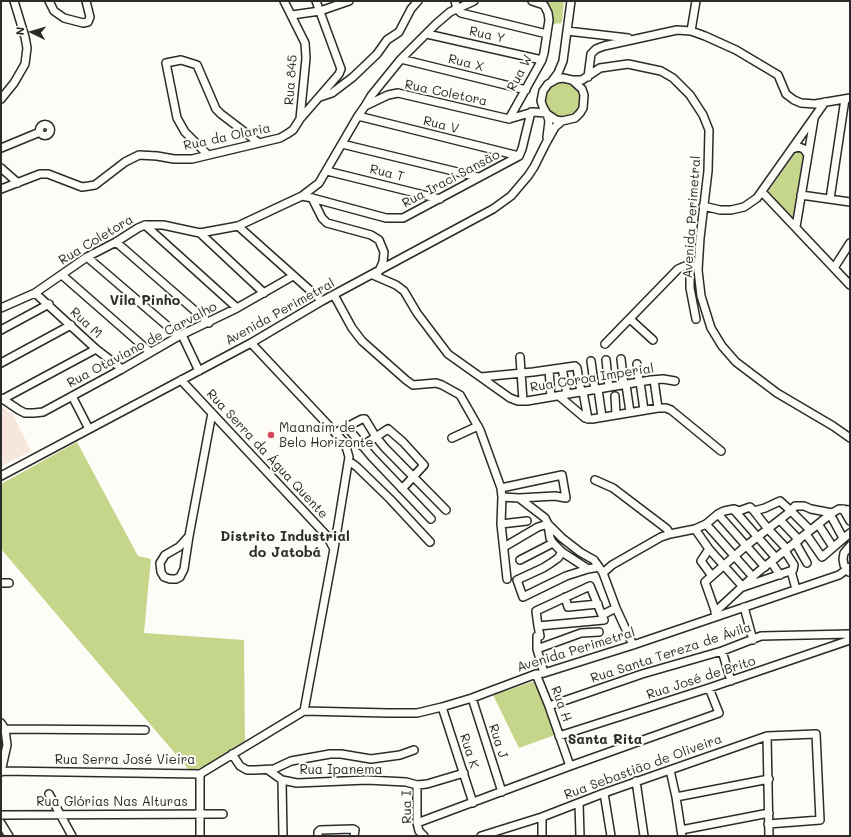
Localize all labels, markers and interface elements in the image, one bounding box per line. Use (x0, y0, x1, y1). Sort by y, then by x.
north arrow (12, 12, 52, 52)
street label: Rua Y (468, 23, 506, 47)
text: N (12, 26, 27, 36)
street label: Rua X (446, 51, 486, 75)
street label: Rua W (504, 52, 536, 94)
street label: Rua 845 (281, 54, 301, 106)
street label: Rua Coletora (403, 77, 489, 109)
street label: Rua V (422, 113, 460, 137)
street label: Rua da Olaria (182, 120, 272, 154)
street label: Rua Iraci Sansão (399, 147, 503, 211)
street label: Avenida Perimetral (680, 155, 704, 279)
street label: Rua T (368, 161, 406, 185)
street label: Rua Coletora (56, 212, 136, 268)
street label: Avenida Perimetral (223, 275, 337, 349)
district label: Vila Pinho (110, 293, 180, 309)
street label: Rua Otaviano de Carvalho (64, 299, 220, 391)
street label: Rua M (67, 304, 105, 342)
street label: Rua Coroa Imperial (529, 361, 655, 395)
street label: Rua Serra da Água Quente (203, 386, 331, 522)
place label: Maanaim de Belo Horizonte (279, 420, 374, 451)
marker: Maanaim de Belo Horizonte (266, 430, 276, 440)
district label: Distrito Industrial do Jatobá (220, 529, 350, 562)
street label: Rua Santa Tereza de Ávila (589, 620, 753, 686)
street label: Avenida Perimetral (515, 625, 637, 675)
street label: Rua José de Brito (645, 653, 757, 703)
street label: Rua H (547, 684, 575, 724)
street label: Rua J (485, 722, 511, 760)
street label: Rua Sebastião de Oliveira (562, 731, 724, 803)
street label: Rua K (456, 732, 482, 770)
district label: Santa Rita (568, 732, 642, 748)
street label: Rua Serra José Vieira (55, 752, 195, 768)
street label: Rua Ipanema (299, 762, 383, 778)
street label: Rua I (399, 790, 415, 824)
street label: Rua Glórias Nas Alturas (36, 794, 188, 810)

